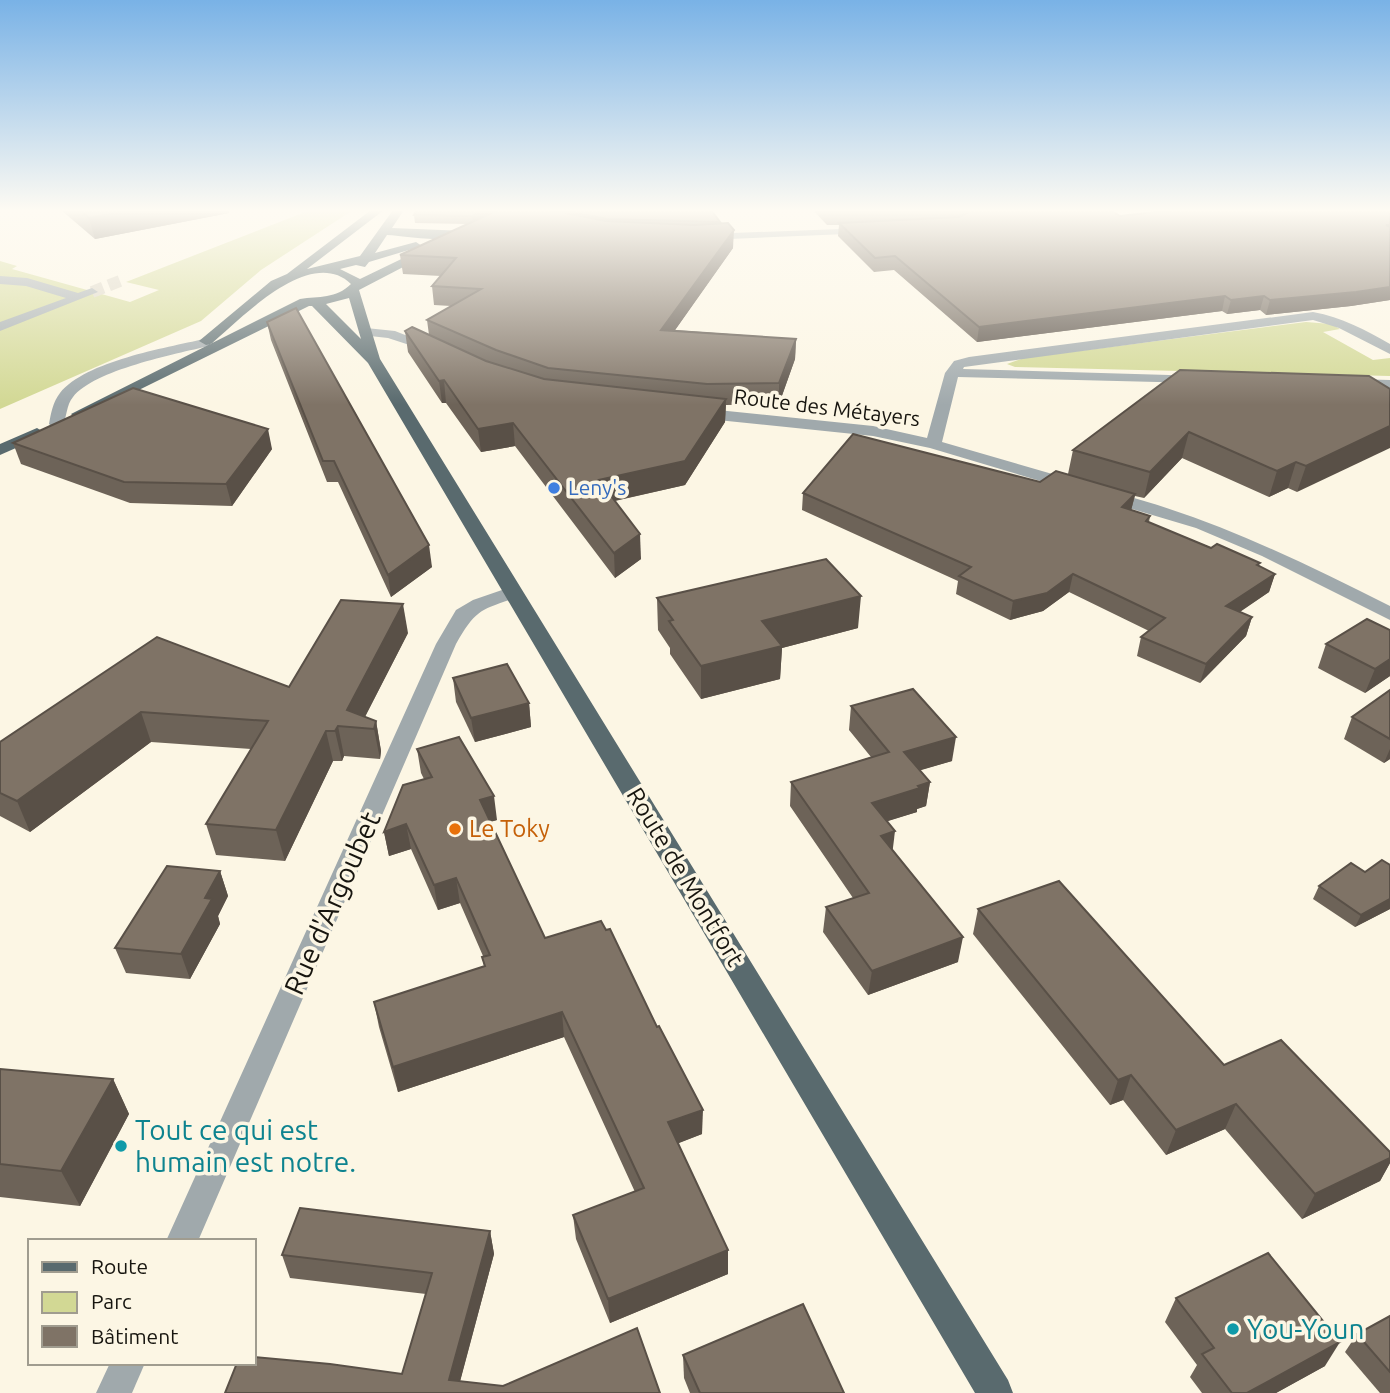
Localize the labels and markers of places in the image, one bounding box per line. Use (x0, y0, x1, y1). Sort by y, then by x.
place label: Leny's (568, 475, 626, 499)
marker: Leny's (546, 480, 562, 496)
place label: Le Toky (469, 815, 550, 842)
marker: Le Toky (447, 821, 463, 837)
place label: Tout ce qui est humain est notre. (135, 1114, 356, 1177)
marker: Tout ce qui est humain est notre. (113, 1138, 129, 1154)
place label: You-Youn (1247, 1313, 1365, 1344)
marker: You-Youn (1225, 1321, 1241, 1337)

